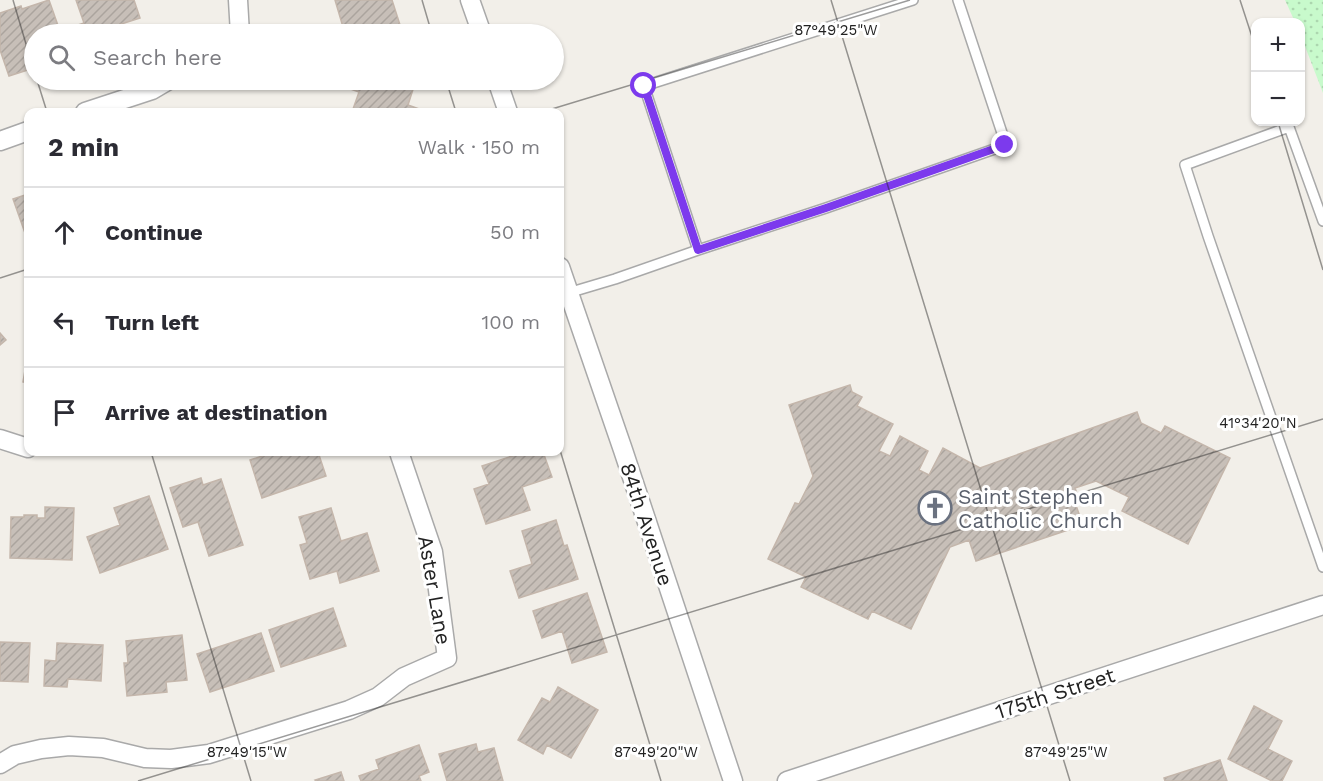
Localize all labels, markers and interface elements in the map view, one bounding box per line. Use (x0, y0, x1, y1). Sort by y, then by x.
map controls (1251, 18, 1305, 126)
button: + (1251, 18, 1305, 72)
text: 87°49'25"W (794, 21, 878, 39)
search box (24, 24, 564, 90)
icon: search (45, 41, 78, 74)
text: Search here (93, 45, 222, 70)
route start (630, 72, 656, 98)
button: − (1251, 72, 1305, 126)
route end (991, 131, 1017, 157)
text: 2 min (48, 132, 119, 162)
text: Walk · 150 m (418, 135, 540, 159)
icon: ahead (48, 216, 81, 249)
text: Continue (105, 220, 203, 245)
text: 50 m (490, 220, 540, 244)
icon: left (48, 306, 81, 339)
text: Turn left (105, 310, 199, 335)
text: 100 m (481, 310, 540, 334)
icon: arrive (48, 396, 81, 429)
text: Arrive at destination (105, 400, 328, 425)
text: 41°34'20"N (1219, 414, 1297, 432)
street label: 84th Avenue (615, 459, 679, 589)
place label: Saint Stephen Catholic Church (958, 484, 1123, 533)
church icon: Saint Stephen Catholic Church (917, 490, 953, 526)
street label: Aster Lane (413, 533, 457, 647)
street label: 175th Street (992, 662, 1118, 724)
text: 87°49'15"W (207, 743, 287, 761)
text: 87°49'20"W (614, 743, 698, 761)
text: 87°49'25"W (1024, 743, 1108, 761)

